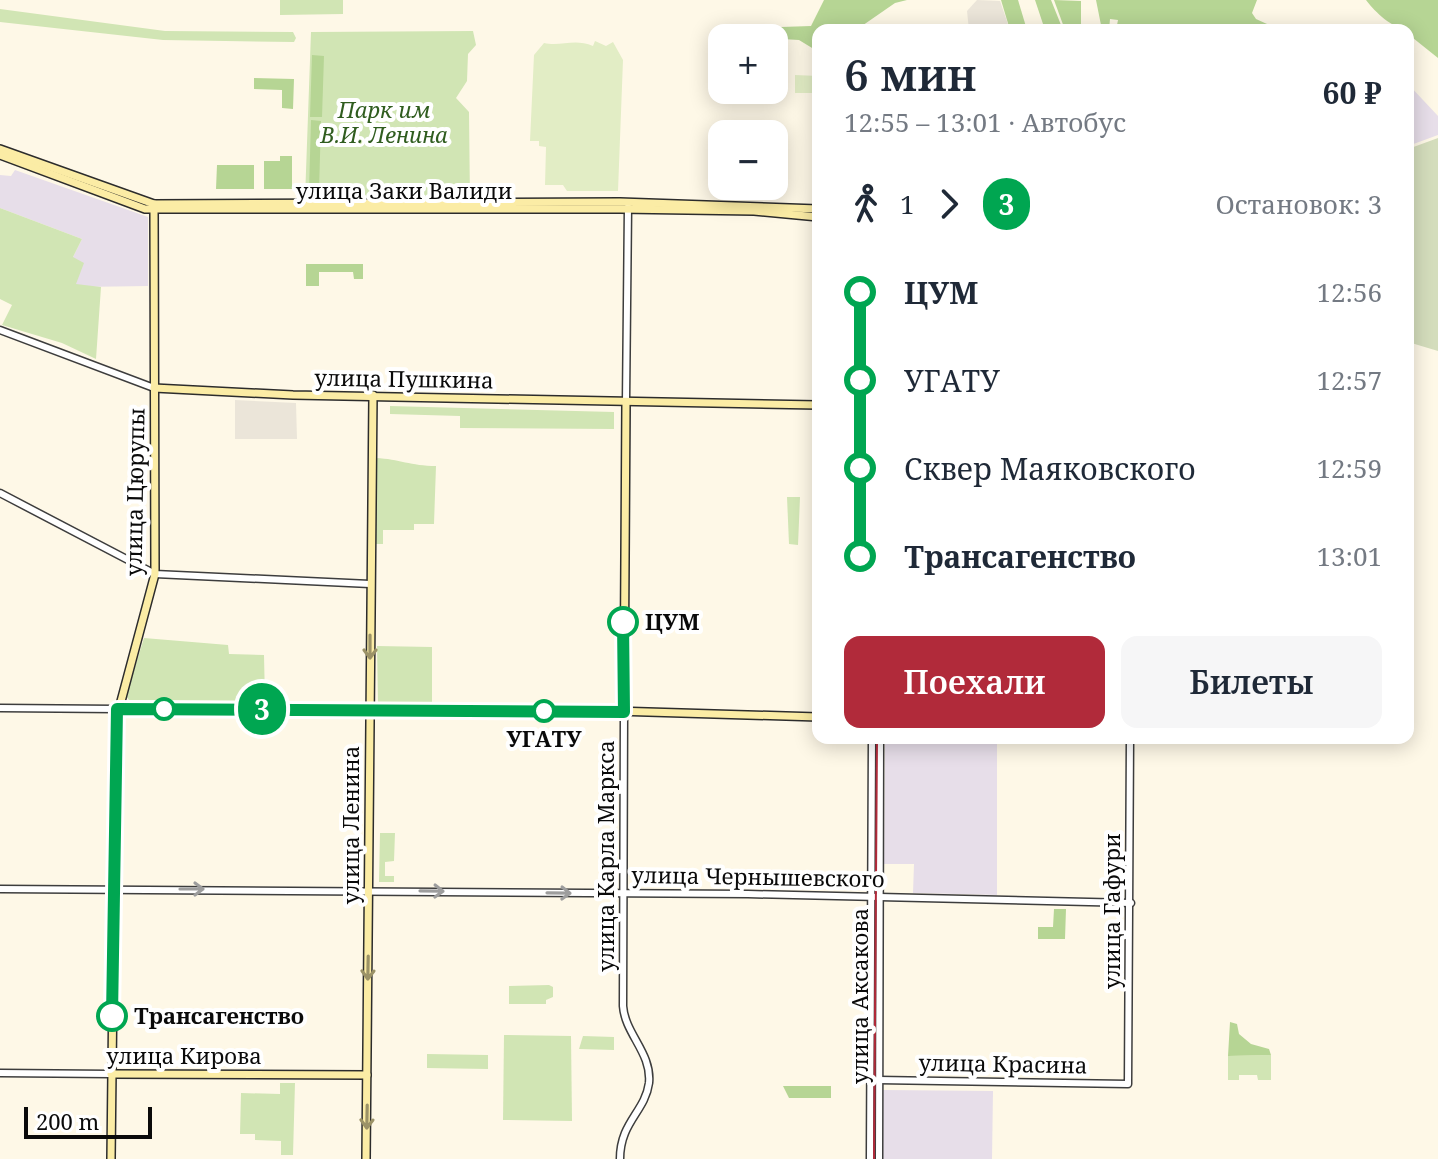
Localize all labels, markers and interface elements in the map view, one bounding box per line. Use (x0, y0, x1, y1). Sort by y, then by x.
map controls (708, 24, 788, 200)
button: + (708, 24, 788, 104)
text: 6 мин (844, 44, 977, 104)
text: 60 ₽ (1323, 72, 1382, 113)
park label: Парк им В.И. Ленина (319, 94, 448, 149)
text: 12:55 – 13:01 · Автобус (844, 104, 1126, 140)
button: − (708, 120, 788, 200)
street label: улица Заки Валиди (296, 175, 512, 205)
icon: walk (844, 182, 888, 226)
icon: forward (927, 182, 971, 226)
text: 3 (999, 185, 1014, 223)
text: 1 (900, 186, 915, 222)
text: Остановок: 3 (1215, 186, 1382, 222)
text: ЦУМ (904, 272, 978, 313)
text: 12:56 (1316, 274, 1382, 310)
text: УГАТУ (904, 360, 1000, 401)
street label: улица Пушкина (314, 361, 494, 395)
text: 12:57 (1316, 362, 1382, 398)
street label: улица Цюрупы (118, 408, 150, 576)
text: Сквер Маяковского (904, 448, 1196, 489)
text: 12:59 (1316, 450, 1382, 486)
text: Трансагенство (904, 536, 1136, 577)
text: 13:01 (1316, 538, 1382, 574)
place label: ЦУМ (645, 606, 699, 636)
marker: ЦУМ (608, 607, 638, 637)
one-way arrow (362, 633, 378, 660)
button: Поехали (844, 636, 1105, 728)
button: Билеты (1121, 636, 1382, 728)
line badge: 3 (236, 683, 288, 735)
text: 3 (254, 690, 270, 728)
unlabelled marker (153, 698, 175, 720)
marker: УГАТУ (533, 700, 555, 722)
place label: УГАТУ (506, 723, 582, 753)
street label: улица Карла Маркса (590, 740, 620, 972)
street label: улица Ленина (335, 746, 365, 904)
street label: улица Гафури (1096, 833, 1126, 989)
street label: улица Чернышевского (631, 859, 885, 893)
one-way arrow (178, 882, 205, 897)
one-way arrow (418, 883, 445, 899)
one-way arrow (545, 885, 572, 900)
street label: улица Аксакова (844, 908, 874, 1084)
one-way arrow (361, 954, 376, 981)
place label: Трансагенство (134, 1000, 304, 1030)
marker: Трансагенство (97, 1001, 127, 1031)
street label: улица Кирова (106, 1040, 262, 1070)
street label: улица Красина (918, 1047, 1088, 1079)
scale bar (24, 1103, 152, 1139)
one-way arrow (359, 1103, 375, 1130)
text: 200 m (36, 1106, 99, 1136)

